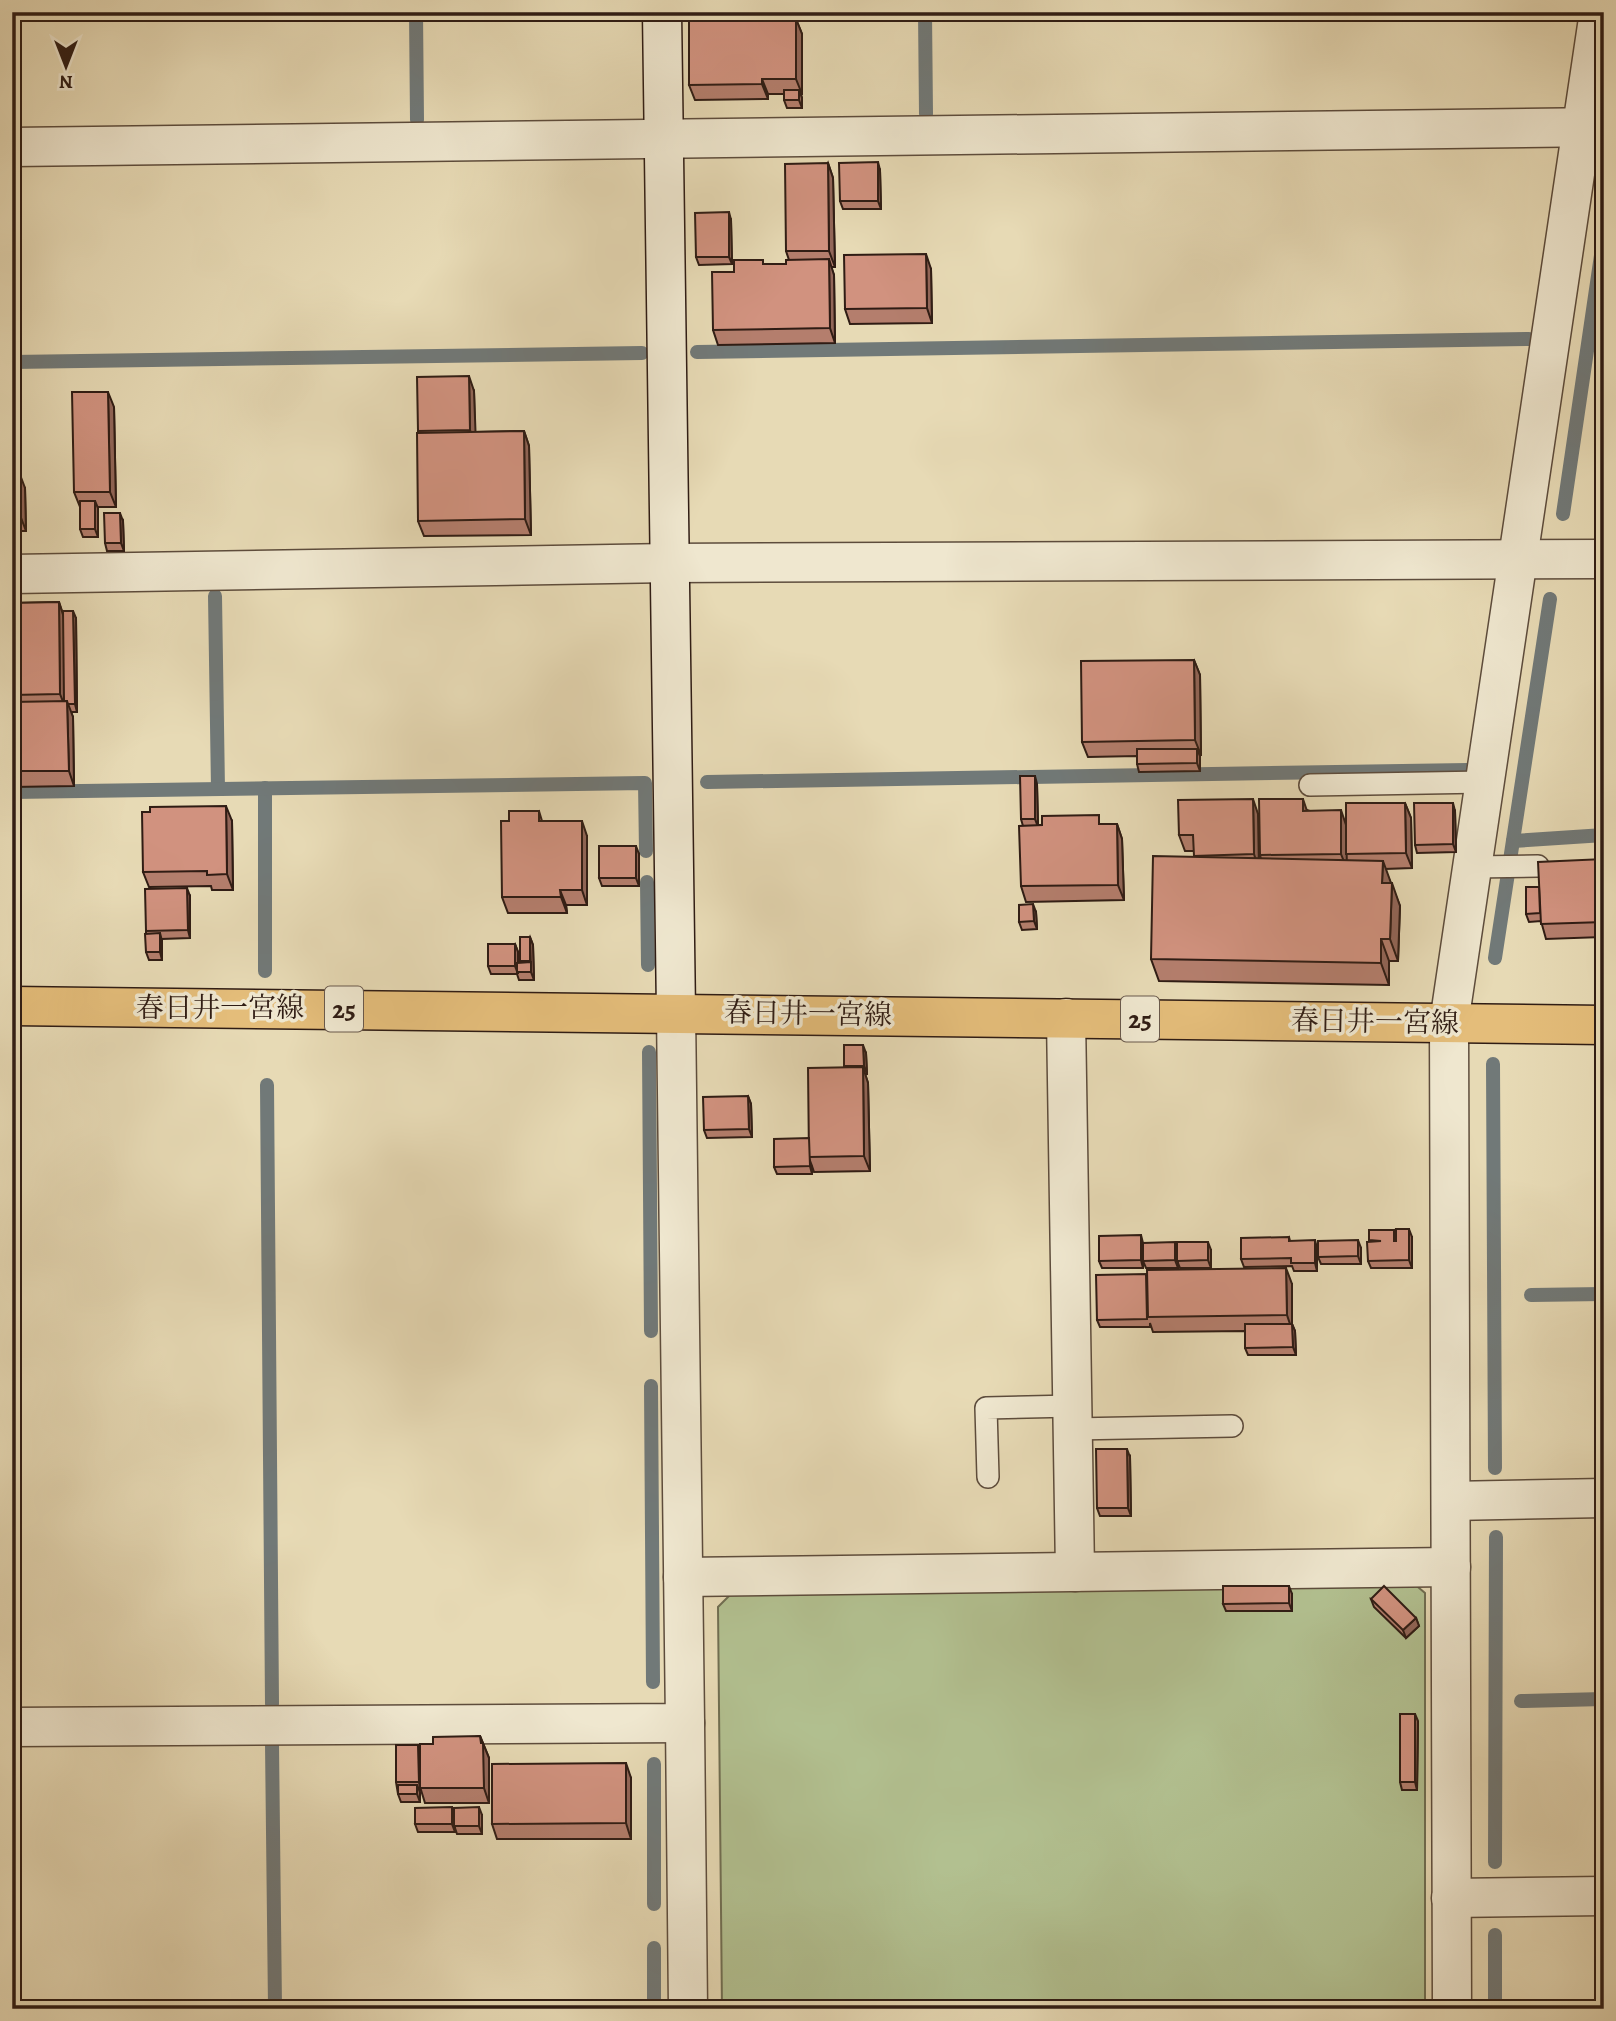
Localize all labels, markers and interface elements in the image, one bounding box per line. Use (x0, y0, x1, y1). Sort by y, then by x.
north arrow (32, 32, 102, 102)
text: N (59, 69, 73, 95)
road number: 25 (325, 986, 363, 1032)
street label: 春日井一宮線 (136, 989, 304, 1027)
street label: 春日井一宮線 (724, 994, 892, 1034)
road number: 25 (1121, 996, 1159, 1042)
street label: 春日井一宮線 (1291, 1002, 1459, 1042)

